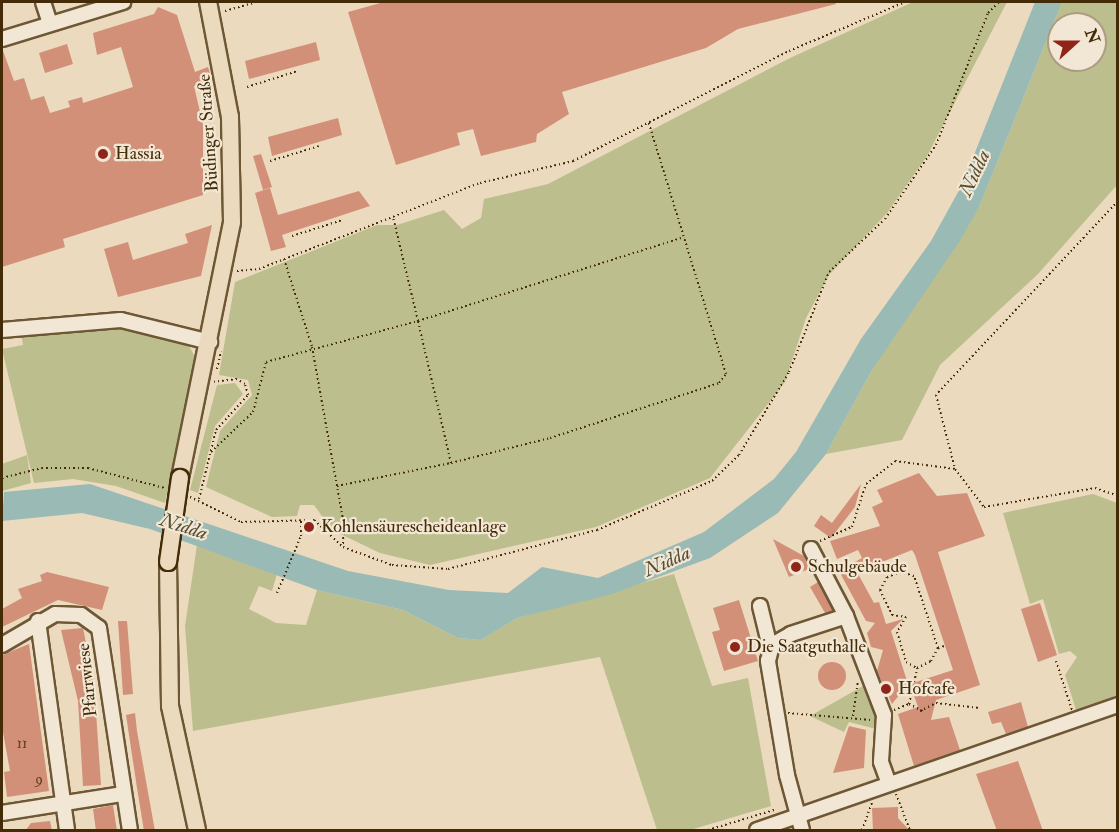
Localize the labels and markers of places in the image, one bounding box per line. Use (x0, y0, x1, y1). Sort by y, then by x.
place label: Hassia (115, 143, 162, 165)
marker: Hassia (96, 147, 110, 161)
place label: Kohlensäurescheideanlage (321, 516, 506, 538)
marker: Kohlensäurescheideanlage (302, 520, 316, 534)
place label: Schulgebäude (808, 556, 907, 578)
marker: Schulgebäude (789, 560, 803, 574)
place label: Die Saatguthalle (747, 636, 866, 658)
marker: Die Saatguthalle (728, 640, 742, 654)
place label: Hofcafe (898, 678, 955, 700)
marker: Hofcafe (879, 682, 893, 696)

